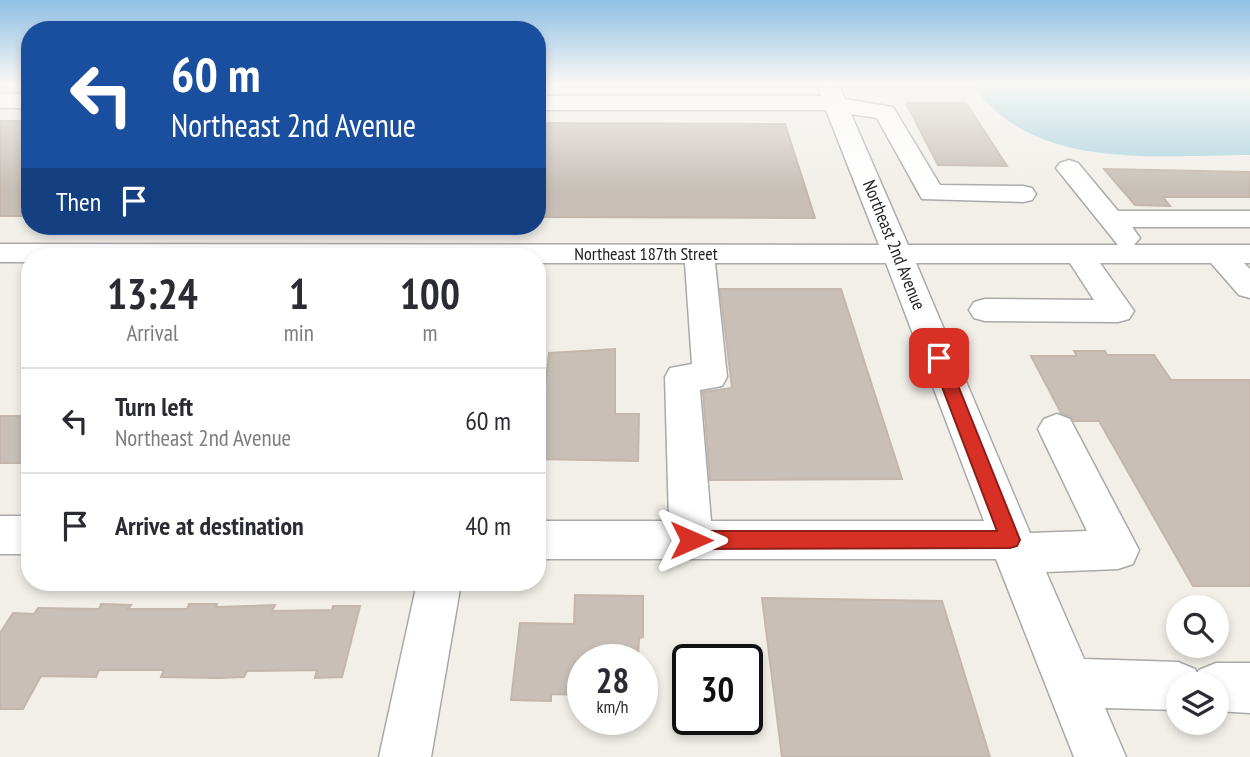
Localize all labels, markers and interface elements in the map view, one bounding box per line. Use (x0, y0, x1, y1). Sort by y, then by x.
text: 60 m (171, 42, 260, 106)
icon: left (56, 49, 147, 140)
text: Northeast 2nd Avenue (171, 104, 416, 146)
street label: Northeast 2nd Avenue (858, 177, 931, 313)
icon: arrive (115, 182, 153, 220)
text: Then (56, 185, 101, 218)
street label: Northeast 187th Street (574, 242, 718, 265)
text: 13:24 (107, 266, 198, 321)
text: 1 (289, 266, 309, 321)
text: 100 (400, 266, 460, 321)
text: Arrival (126, 318, 178, 347)
text: min (284, 318, 314, 347)
text: m (422, 318, 437, 347)
pin (909, 328, 969, 388)
icon: arrive (920, 339, 958, 377)
text: Turn left (115, 390, 193, 423)
icon: left (56, 402, 94, 440)
text: 60 m (465, 404, 511, 437)
text: Northeast 2nd Avenue (115, 423, 291, 452)
position arrow (654, 503, 728, 577)
icon: arrive (56, 507, 94, 545)
text: Arrive at destination (115, 509, 304, 542)
text: 40 m (465, 509, 511, 542)
map controls (1166, 595, 1229, 735)
button: search (1166, 595, 1229, 658)
speed limit sign: 30 (672, 644, 763, 735)
text: 28 (596, 657, 629, 703)
button: layers (1166, 672, 1229, 735)
text: km/h (597, 695, 628, 718)

